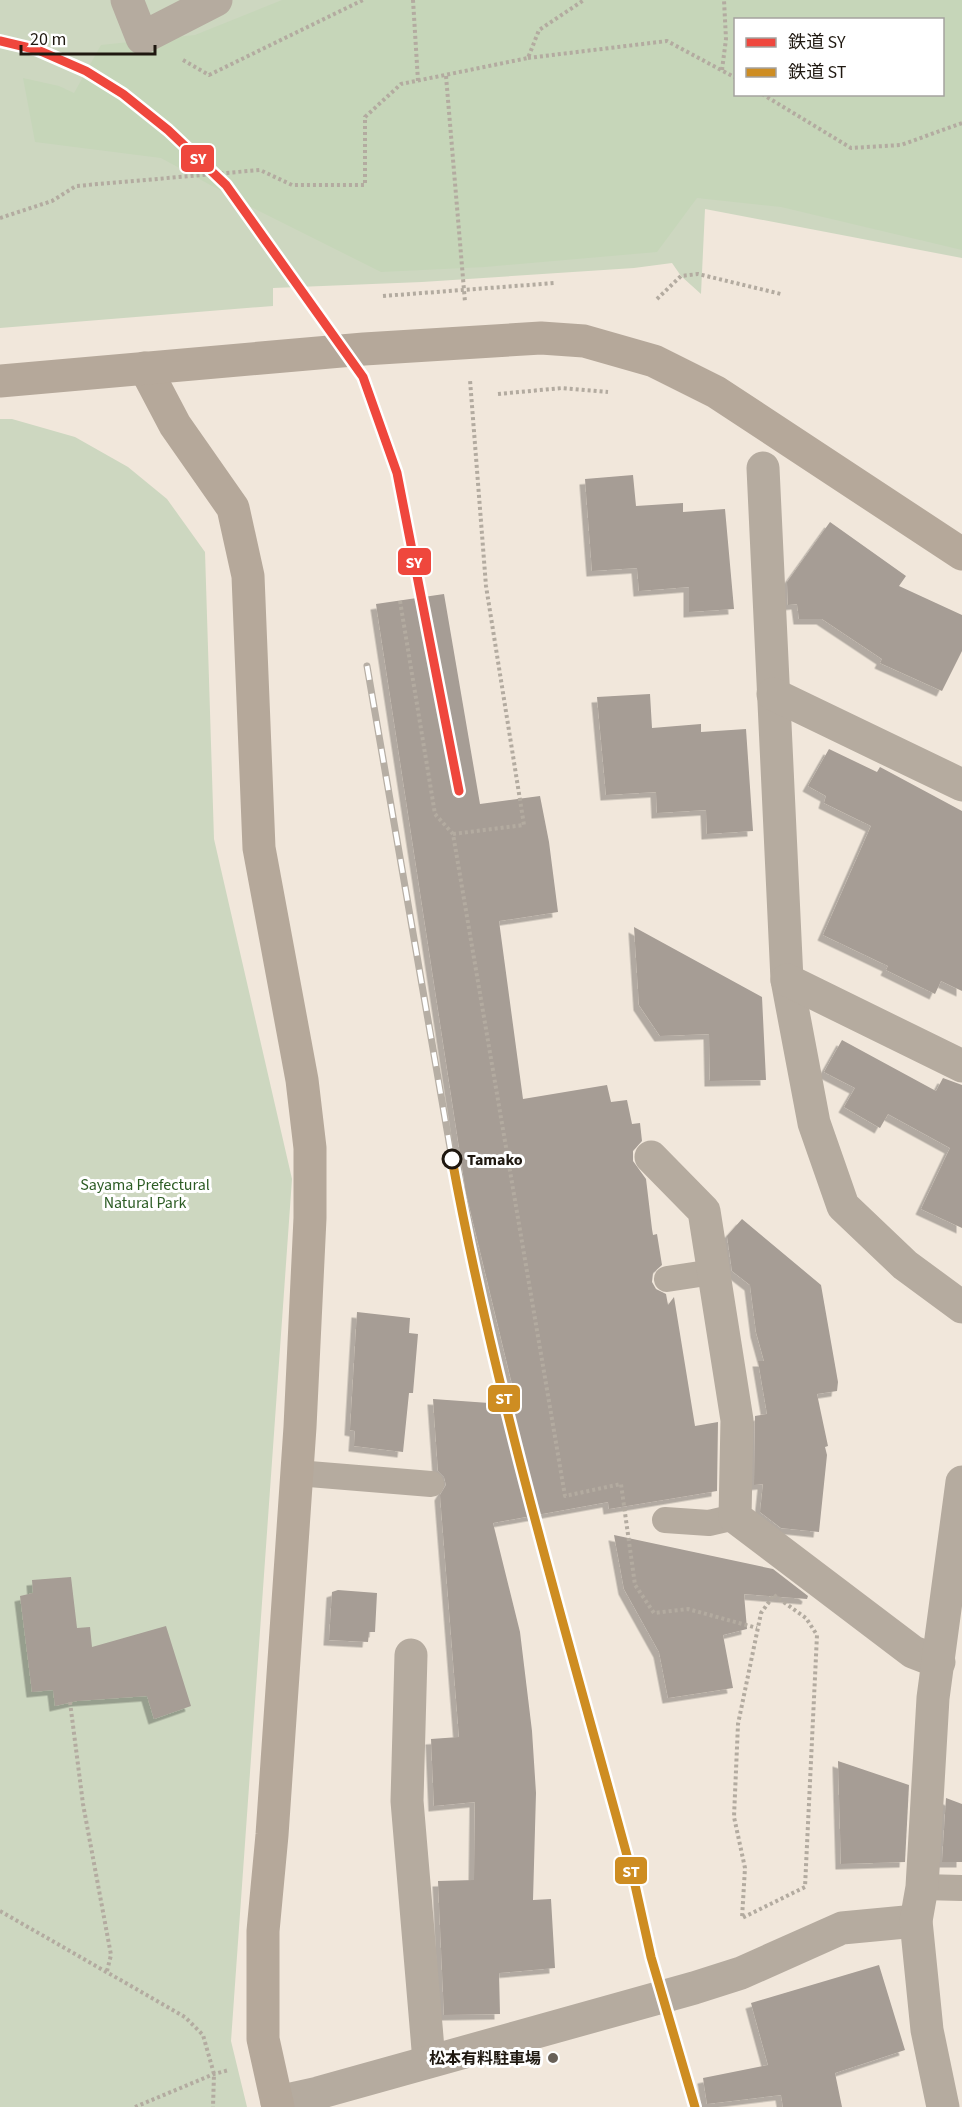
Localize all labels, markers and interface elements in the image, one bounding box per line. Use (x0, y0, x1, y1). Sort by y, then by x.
scale bar (21, 18, 154, 56)
legend (734, 18, 944, 96)
text: 20 m (30, 27, 66, 52)
text: 鉄道 SY (788, 30, 846, 55)
text: 鉄道 ST (788, 60, 847, 85)
line badge: SY (180, 144, 215, 173)
text: SY (189, 148, 207, 170)
line badge: SY (397, 547, 432, 576)
text: SY (405, 552, 423, 574)
marker: Tamako (442, 1149, 462, 1169)
place label: Tamako (467, 1149, 523, 1171)
park label: Sayama Prefectural Natural Park (80, 1174, 210, 1214)
line badge: ST (487, 1384, 521, 1413)
text: ST (495, 1388, 513, 1410)
line badge: ST (614, 1856, 648, 1885)
text: ST (622, 1861, 640, 1883)
place label: 松本有料駐車場 (429, 2048, 541, 2070)
marker: 松本有料駐車場 (546, 2051, 560, 2065)

